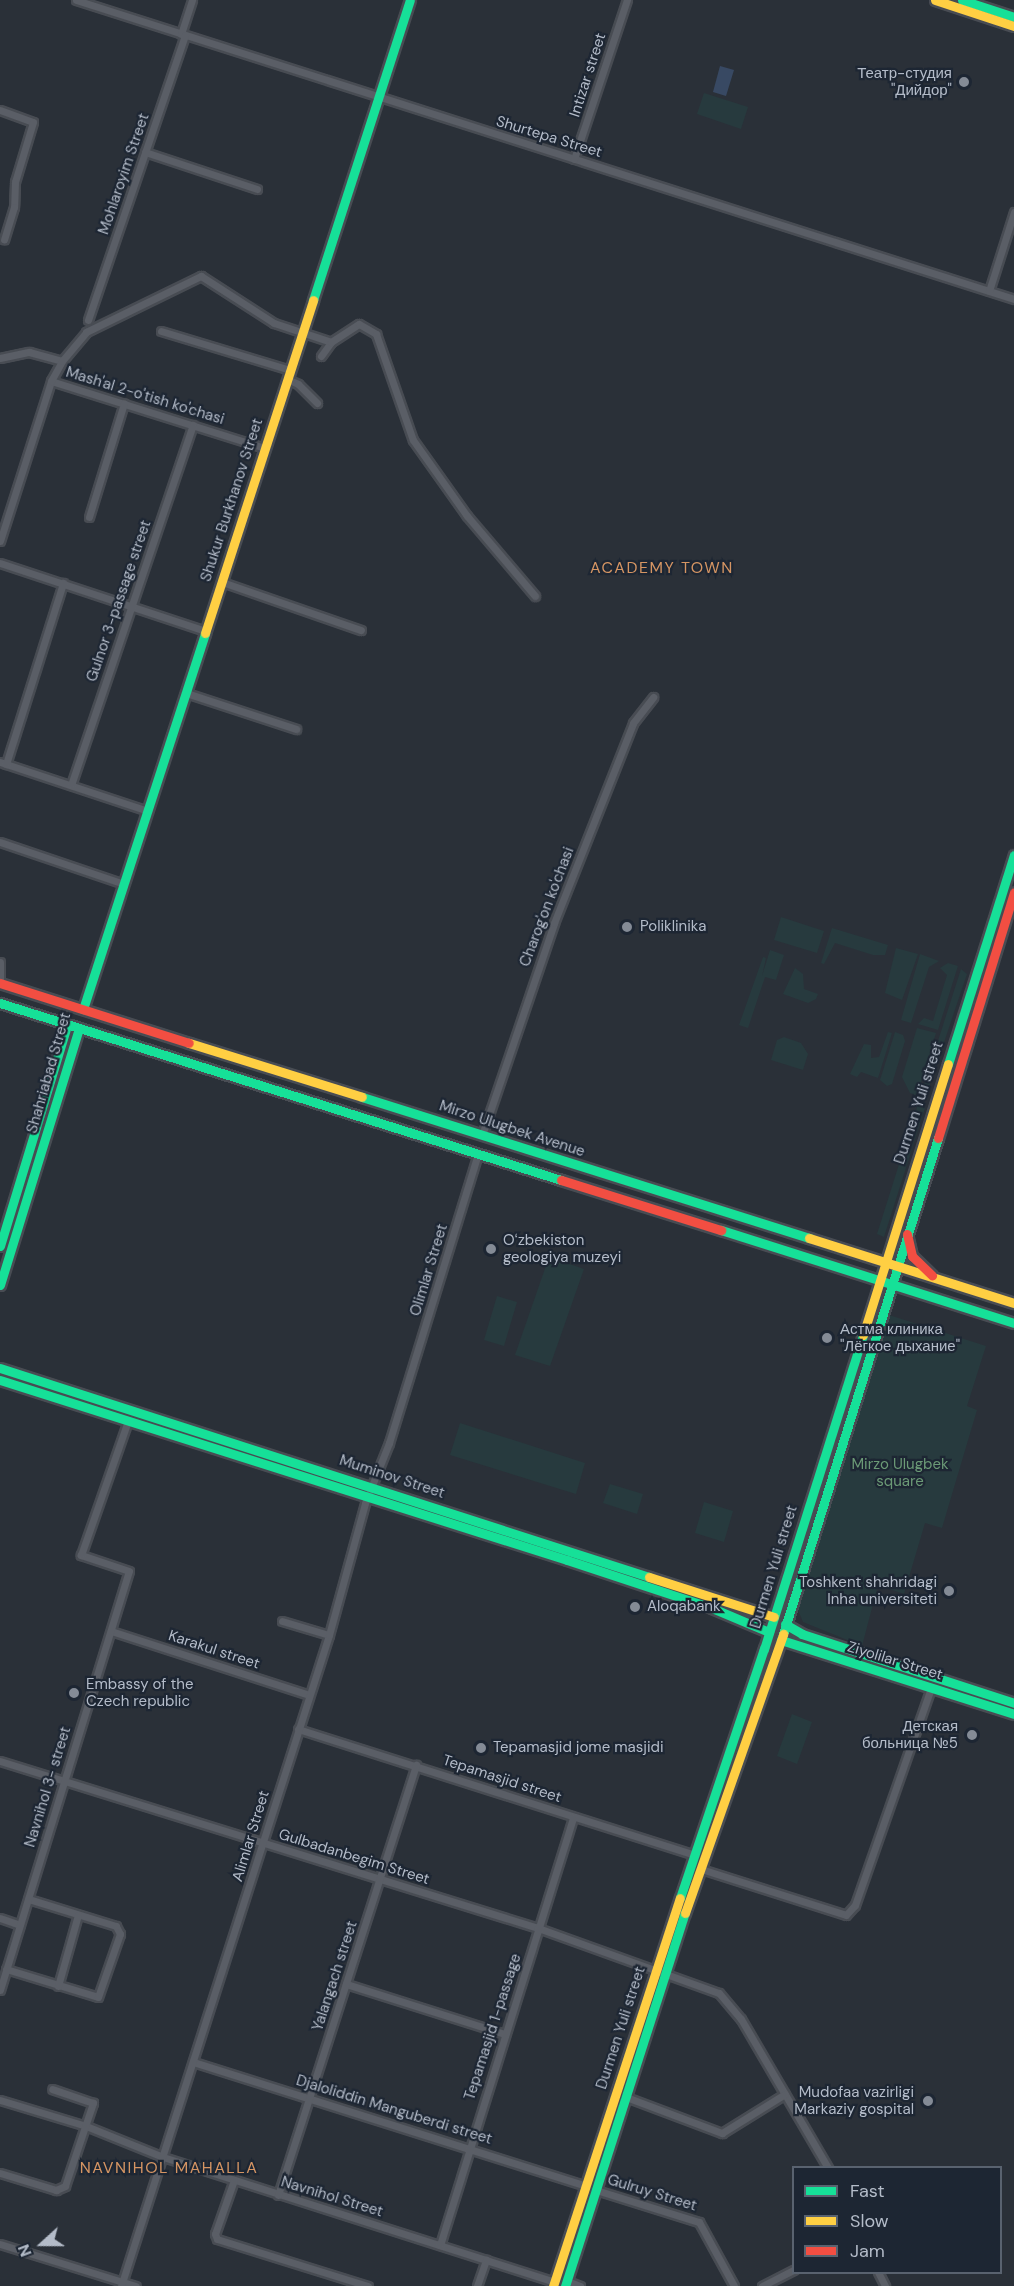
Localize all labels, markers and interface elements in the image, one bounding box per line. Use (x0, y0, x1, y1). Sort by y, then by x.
street label: Intizаr street (566, 31, 610, 119)
place label: Театр-студия "Дийдор" (857, 64, 952, 99)
marker: Театр-студия "Дийдор" (957, 75, 971, 89)
street label: Mohlaroyim Street (95, 111, 153, 237)
street label: Shurtepa Street (494, 112, 604, 162)
street label: Mash'al 2-o'tish ko'chasi (64, 363, 226, 429)
street label: Shukur Burkhanov Street (197, 416, 267, 584)
street label: Gulnor 3-passage street (83, 518, 155, 684)
district label: ACADEMY TOWN (590, 558, 734, 578)
street label: Charog'on ko'chasi (516, 845, 578, 969)
marker: Poliklinika (618, 918, 636, 936)
place label: Poliklinika (640, 918, 706, 936)
street label: Shahriabad Street (23, 1011, 75, 1135)
street label: Durmen Yuli street (891, 1039, 947, 1167)
street label: Mirzo Ulugbek Avenue (437, 1097, 587, 1161)
street label: Olimlar Street (406, 1222, 452, 1318)
place label: Oʻzbekiston geologiya muzeyi (503, 1231, 621, 1266)
marker: Oʻzbekiston geologiya muzeyi (484, 1242, 498, 1256)
place label: Астма клиника "Лёгкое дыхание" (840, 1320, 960, 1355)
marker: Астма клиника "Лёгкое дыхание" (818, 1329, 836, 1347)
street label: Muminov Street (337, 1451, 447, 1503)
park label: Mirzo Ulugbek square (851, 1455, 949, 1490)
street label: Durmen Yuli street (747, 1503, 801, 1631)
place label: Toshkent shahridagi Inha universiteti (799, 1573, 937, 1608)
marker: Toshkent shahridagi Inha universiteti (942, 1584, 956, 1598)
place label: Aloqabank (647, 1598, 720, 1616)
marker: Aloqabank (628, 1600, 642, 1614)
street label: Karakul street (166, 1627, 262, 1673)
street label: Ziyolilar Street (845, 1638, 945, 1684)
place label: Embassy of the Czech republic (86, 1675, 193, 1710)
marker: Embassy of the Czech republic (67, 1686, 81, 1700)
place label: Детская больница №5 (862, 1717, 958, 1752)
street label: Navnihol 3- street (21, 1725, 75, 1849)
marker: Детская больница №5 (963, 1726, 981, 1744)
place label: Tepamasjid jome masjidi (493, 1739, 664, 1757)
marker: Tepamasjid jome masjidi (474, 1741, 488, 1755)
street label: Tepamasjid street (440, 1751, 564, 1807)
street label: Аlimlar Street (229, 1788, 273, 1884)
street label: Gulbadanbegim Street (276, 1825, 432, 1889)
street label: Yalangach street (309, 1919, 361, 2033)
street label: Tepamasjid 1-passage (461, 1951, 525, 2103)
street label: Durmen Yuli street (593, 1964, 649, 2092)
street label: Djaloliddin Manguberdi street (294, 2072, 494, 2148)
place label: Mudofaa vazirligi Markaziy gospital (794, 2083, 914, 2118)
marker: Mudofaa vazirligi Markaziy gospital (919, 2092, 937, 2110)
district label: NAVNIHOL MAHALLA (80, 2158, 258, 2178)
legend (792, 2166, 1002, 2274)
street label: Gulruy Street (605, 2171, 699, 2215)
street label: Navnihol Street (279, 2173, 385, 2221)
text: Fast (850, 2179, 885, 2203)
text: Slow (850, 2209, 889, 2233)
north arrow (12, 2214, 72, 2274)
text: Jam (850, 2239, 885, 2263)
text: N (13, 2241, 37, 2260)

